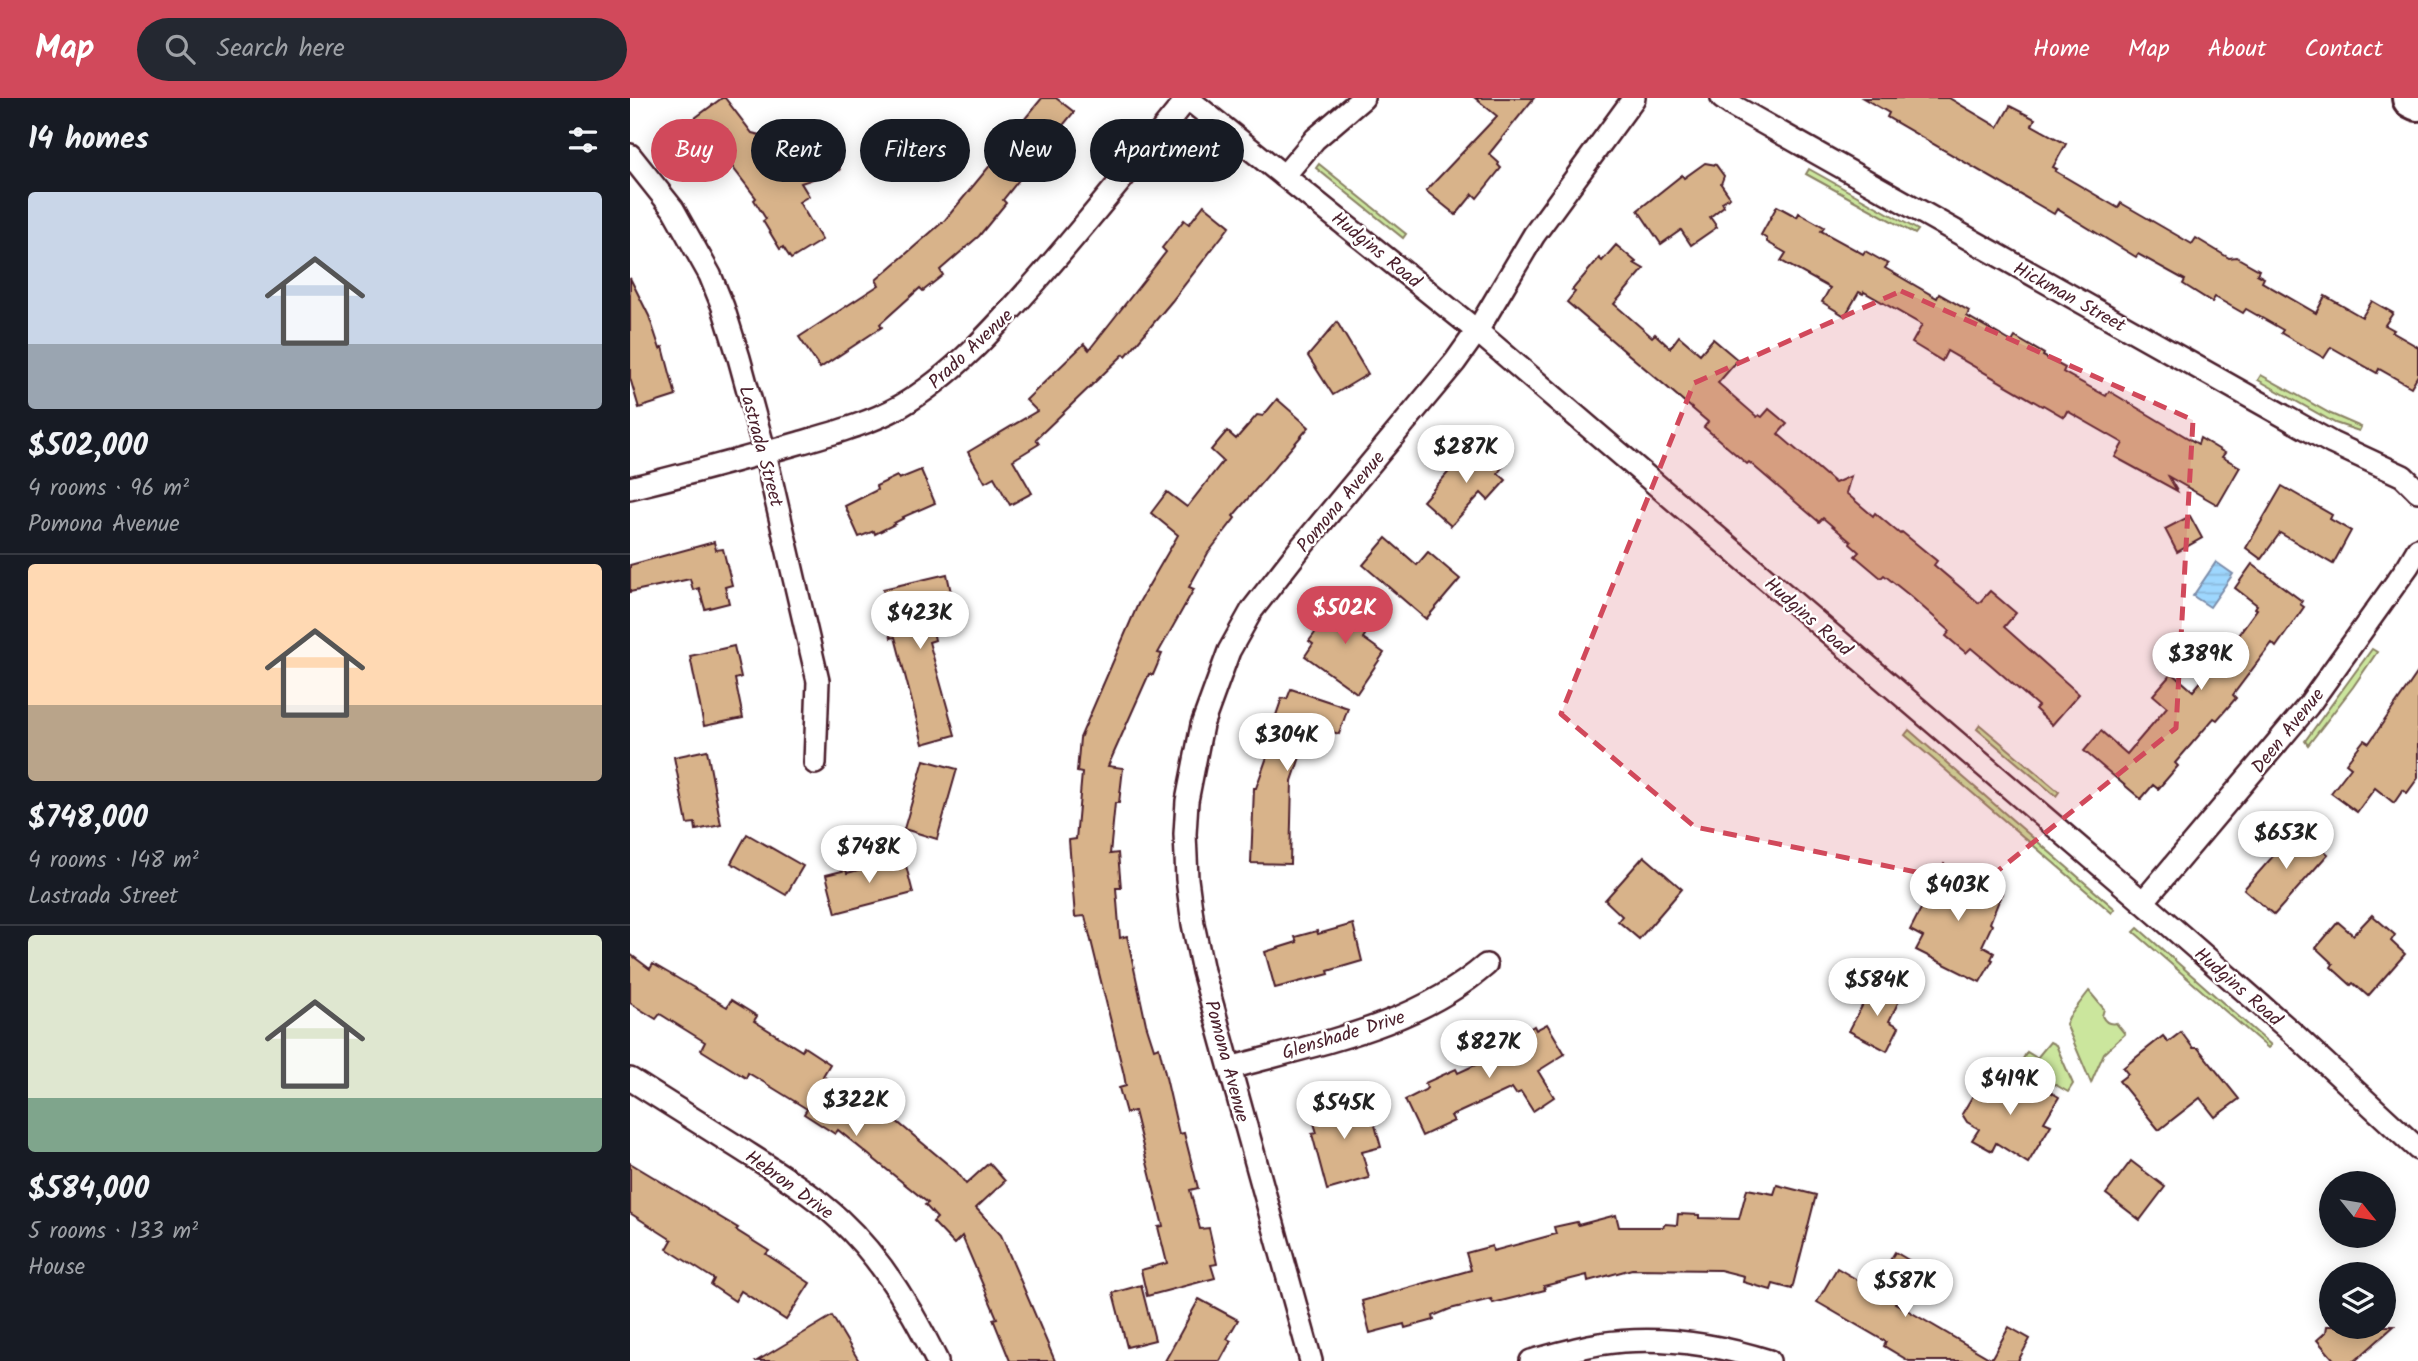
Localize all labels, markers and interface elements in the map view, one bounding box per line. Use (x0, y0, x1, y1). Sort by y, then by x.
search box (137, 18, 627, 81)
text: Map (35, 23, 95, 76)
text: Search here (217, 28, 345, 70)
icon: search (161, 30, 199, 68)
text: Home (2033, 30, 2090, 69)
text: Map (2128, 30, 2170, 69)
text: About (2208, 30, 2266, 69)
text: Contact (2304, 30, 2383, 69)
text: 14 homes (28, 116, 149, 164)
chip: Buy (651, 119, 737, 182)
chip: Rent (751, 119, 846, 182)
chip: Filters (860, 119, 970, 182)
chip: New (984, 119, 1076, 182)
chip: Apartment (1090, 119, 1244, 182)
icon: filters (564, 121, 602, 159)
street label: Hudgins Road (1324, 205, 1428, 297)
icon: home (252, 238, 378, 364)
street label: Hickman Street (2007, 254, 2131, 341)
street label: Prado Avenue (922, 302, 1021, 397)
street label: Lastrada Street (730, 383, 791, 511)
text: $502,000 (28, 423, 148, 471)
pin: $287K (1417, 426, 1515, 485)
text: $287K (1433, 430, 1499, 466)
street label: Pomona Avenue (1290, 444, 1394, 560)
text: 4 rooms · 96 m² (28, 471, 189, 507)
text: Pomona Avenue (28, 507, 180, 543)
street label: Hudgins Road (1757, 570, 1859, 665)
pin: $502K (1296, 587, 1394, 646)
text: $502K (1313, 591, 1377, 627)
pin: $423K (871, 592, 969, 651)
text: $423K (887, 596, 953, 632)
icon: home (252, 610, 378, 736)
pin: $389K (2152, 632, 2250, 692)
text: $389K (2168, 637, 2234, 673)
street label: Deen Avenue (2244, 681, 2333, 781)
pin: $304K (1238, 714, 1336, 773)
text: $304K (1255, 718, 1319, 754)
text: $748,000 (28, 795, 148, 843)
pin: $653K (2237, 812, 2335, 871)
text: $653K (2254, 816, 2318, 852)
pin: $748K (820, 826, 918, 885)
text: $748K (837, 830, 901, 866)
text: 4 rooms · 148 m² (28, 843, 199, 879)
pin: $403K (1909, 864, 2007, 923)
text: $403K (1926, 868, 1990, 904)
text: Lastrada Street (28, 879, 178, 915)
street label: Hudgins Road (2187, 940, 2289, 1035)
pin: $584K (1828, 958, 1926, 1018)
text: $584K (1844, 963, 1910, 999)
icon: home (252, 981, 378, 1107)
street label: Pomona Avenue (1195, 997, 1257, 1126)
street label: Glenshade Drive (1278, 1003, 1409, 1069)
pin: $827K (1440, 1020, 1538, 1080)
text: $827K (1456, 1025, 1522, 1061)
pin: $419K (1961, 1058, 2059, 1117)
text: $419K (1981, 1062, 2039, 1098)
pin: $322K (807, 1079, 905, 1138)
pin: $545K (1295, 1082, 1393, 1141)
text: $322K (823, 1083, 889, 1119)
text: $545K (1312, 1086, 1376, 1122)
street label: Hebron Drive (738, 1143, 840, 1228)
text: $584,000 (28, 1166, 149, 1214)
north arrow (2319, 1171, 2396, 1248)
map controls (2319, 1171, 2396, 1339)
text: 5 rooms · 133 m² (28, 1214, 198, 1250)
text: House (28, 1250, 85, 1286)
pin: $587K (1856, 1260, 1954, 1319)
button: layers (2319, 1262, 2396, 1339)
text: $587K (1873, 1264, 1937, 1300)

